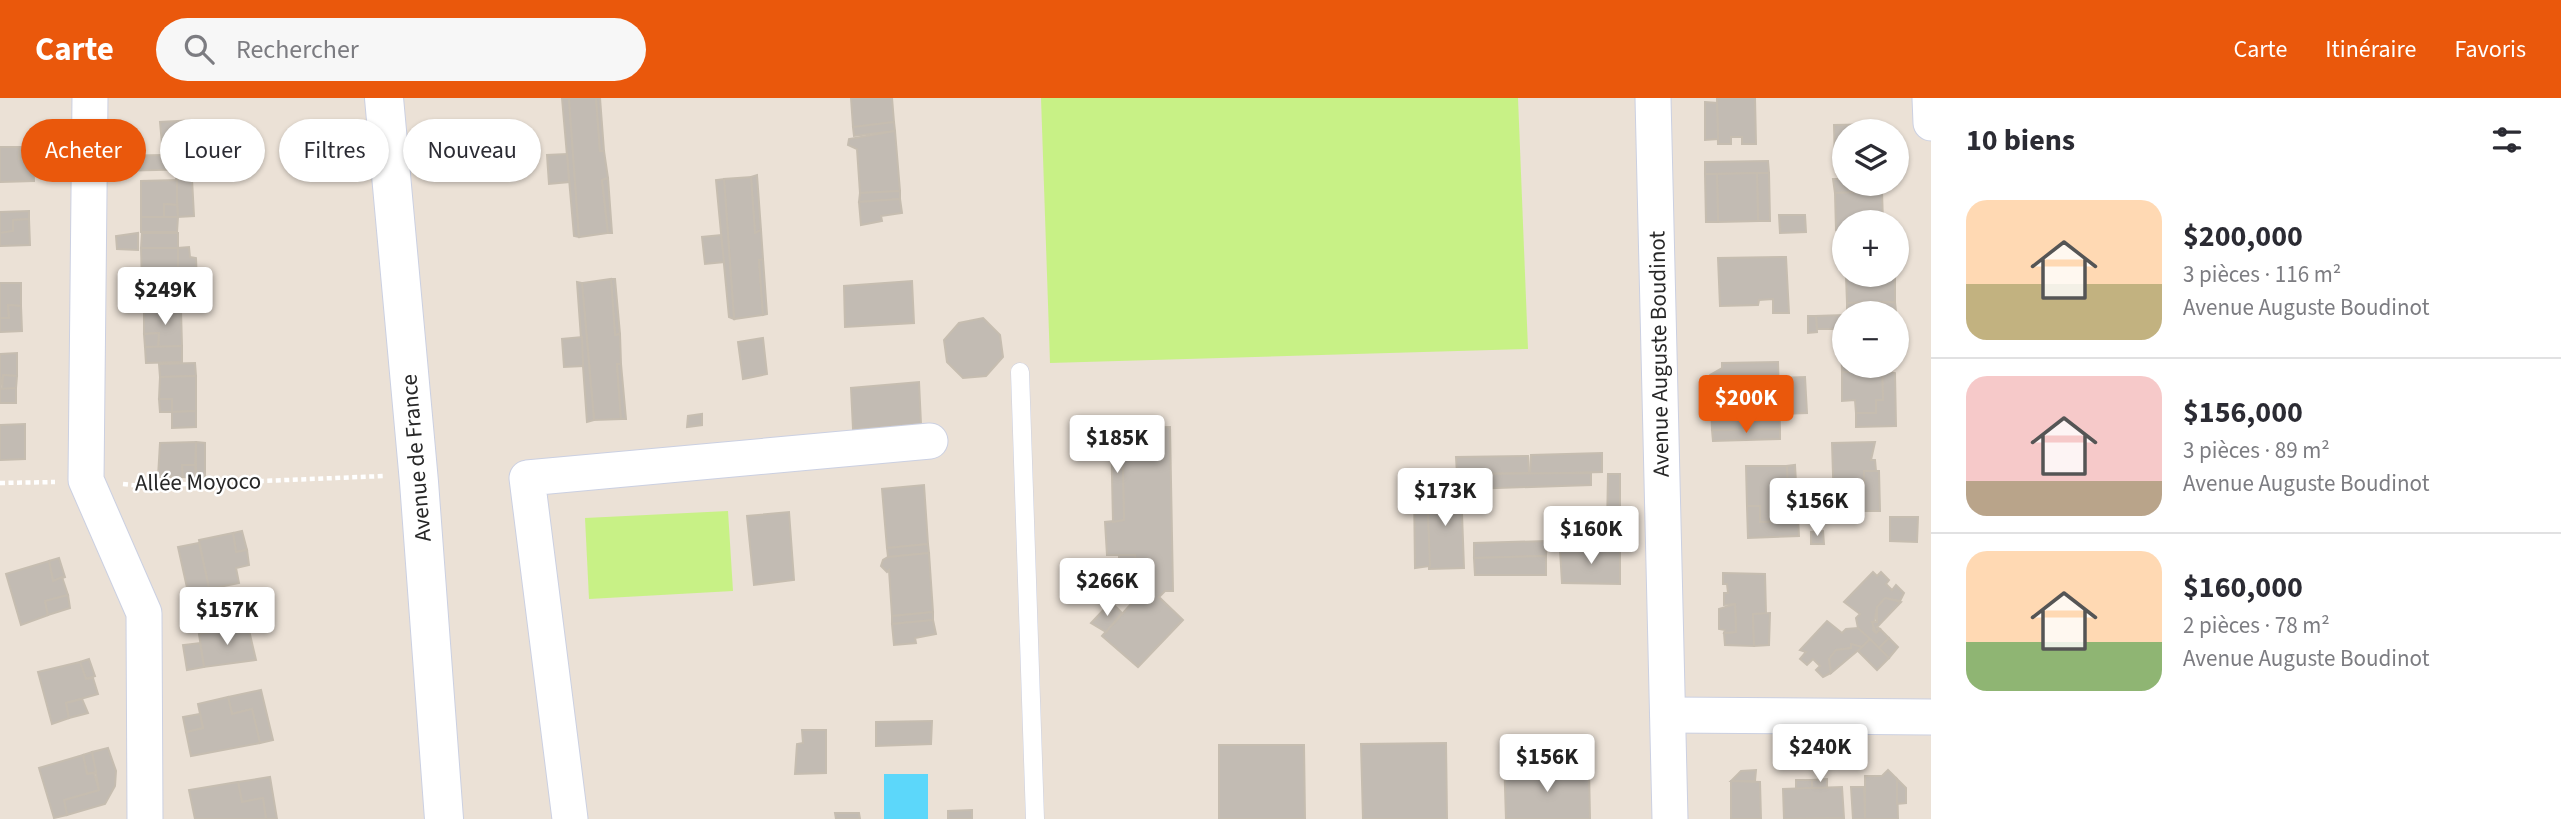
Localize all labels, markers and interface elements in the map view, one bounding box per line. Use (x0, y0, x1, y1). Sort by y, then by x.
search box (156, 18, 646, 81)
text: Carte (35, 26, 114, 73)
icon: search (180, 30, 218, 68)
text: Rechercher (236, 31, 359, 68)
text: Carte (2233, 32, 2287, 67)
text: Itinéraire (2325, 32, 2416, 67)
text: Favoris (2454, 32, 2526, 67)
chip: Acheter (21, 119, 146, 182)
chip: Louer (160, 119, 265, 182)
chip: Filtres (279, 119, 389, 182)
chip: Nouveau (403, 119, 541, 182)
map controls (1832, 119, 1909, 378)
button: layers (1832, 119, 1909, 196)
text: 10 biens (1966, 119, 2075, 162)
icon: filters (2488, 121, 2526, 159)
button: + (1832, 210, 1909, 287)
text: $200,000 (2183, 215, 2303, 258)
icon: home (2022, 228, 2106, 312)
street label: Avenue Auguste Boudinot (1640, 230, 1678, 477)
text: 3 pièces · 116 m² (2183, 258, 2341, 291)
pin: $249K (116, 268, 214, 327)
text: $249K (134, 273, 196, 306)
text: Avenue Auguste Boudinot (2183, 291, 2429, 324)
button: − (1832, 301, 1909, 378)
street label: Avenue de France (392, 373, 440, 543)
pin: $200K (1697, 376, 1795, 435)
text: $200K (1715, 381, 1777, 414)
text: $156,000 (2183, 391, 2303, 434)
icon: home (2022, 404, 2106, 488)
pin: $185K (1068, 416, 1166, 475)
text: $185K (1086, 421, 1148, 454)
text: 3 pièces · 89 m² (2183, 434, 2330, 467)
street label: Allée Moyoco (135, 464, 261, 500)
text: Avenue Auguste Boudinot (2183, 467, 2429, 500)
pin: $173K (1396, 468, 1494, 528)
text: $173K (1414, 474, 1476, 507)
pin: $156K (1768, 478, 1866, 538)
text: $156K (1786, 484, 1848, 517)
pin: $160K (1542, 506, 1640, 566)
text: $160K (1560, 512, 1622, 545)
pin: $266K (1058, 559, 1156, 618)
text: $266K (1076, 564, 1138, 597)
text: $160,000 (2183, 566, 2303, 609)
icon: home (2022, 579, 2106, 663)
pin: $157K (178, 588, 276, 647)
text: $157K (196, 593, 258, 626)
text: 2 pièces · 78 m² (2183, 609, 2330, 642)
text: Avenue Auguste Boudinot (2183, 642, 2429, 675)
pin: $240K (1771, 724, 1869, 784)
text: $240K (1789, 730, 1851, 763)
pin: $156K (1498, 734, 1596, 794)
text: $156K (1516, 740, 1578, 773)

